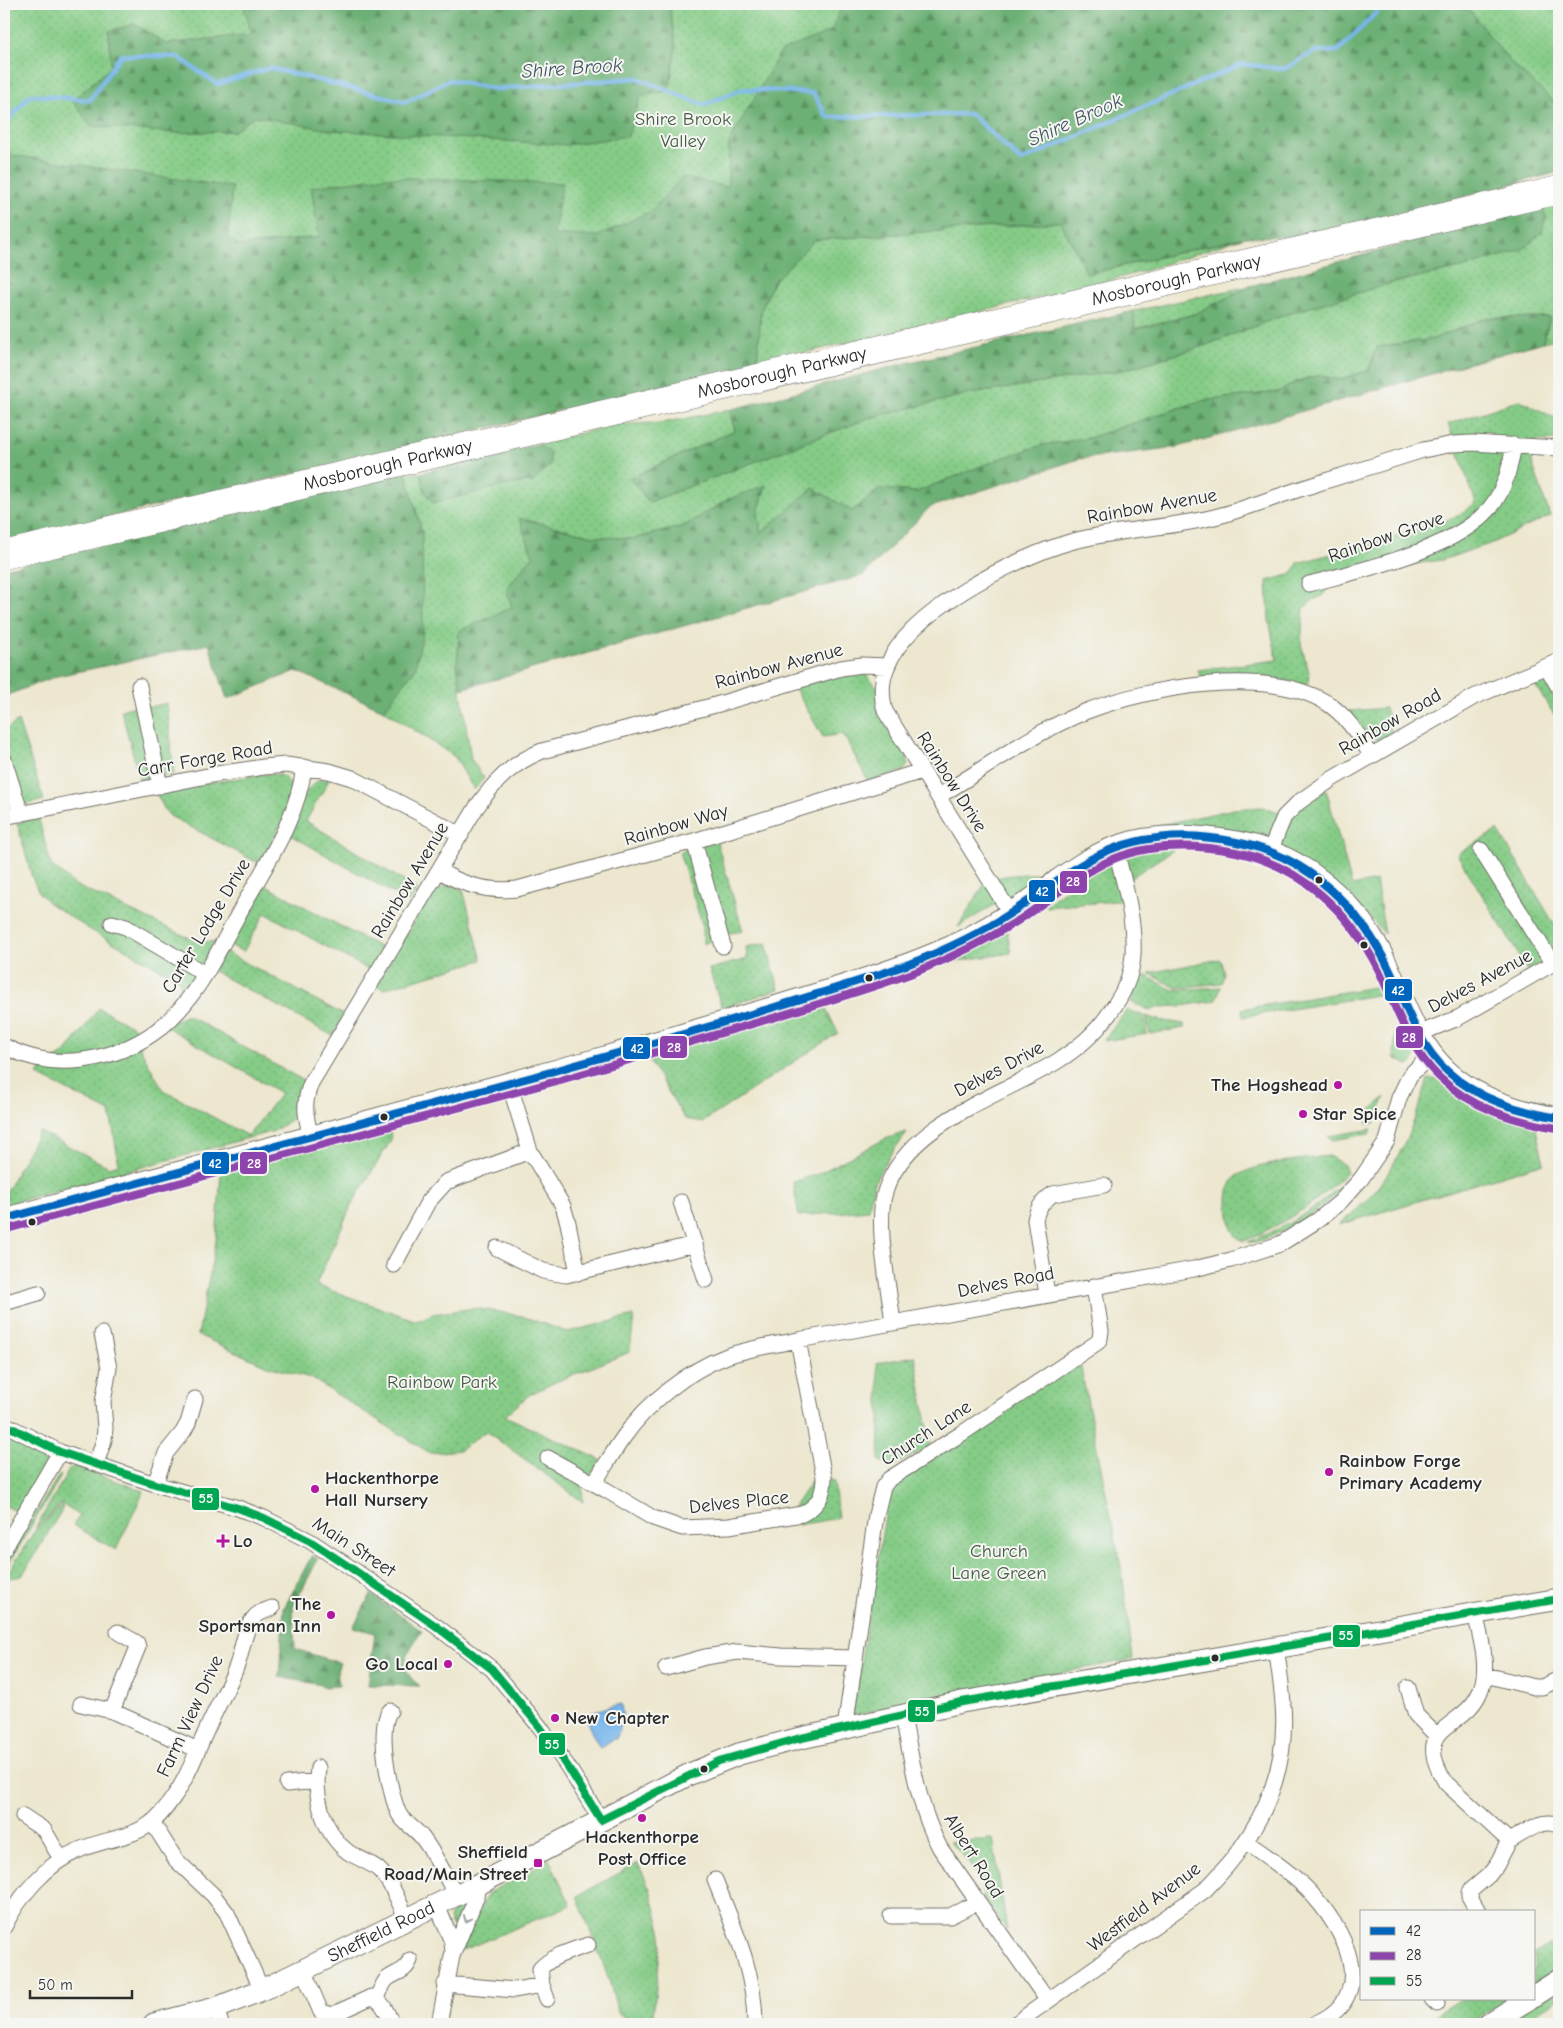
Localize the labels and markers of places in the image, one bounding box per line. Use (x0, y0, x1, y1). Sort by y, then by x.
unlabelled marker (1314, 875, 1324, 885)
unlabelled marker (1359, 940, 1369, 950)
unlabelled marker (864, 973, 874, 983)
place label: The Hogshead (1211, 1074, 1328, 1096)
marker: The Hogshead (1332, 1079, 1344, 1091)
place label: Star Spice (1313, 1103, 1396, 1125)
marker: Star Spice (1297, 1108, 1309, 1120)
unlabelled marker (379, 1112, 389, 1122)
unlabelled marker (27, 1217, 37, 1227)
place label: Rainbow Forge Primary Academy (1339, 1450, 1482, 1494)
marker: Rainbow Forge Primary Academy (1323, 1466, 1335, 1478)
place label: Hackenthorpe Hall Nursery (325, 1467, 439, 1511)
marker: Hackenthorpe Hall Nursery (309, 1483, 321, 1495)
place label: Lo (233, 1530, 253, 1552)
marker: Lo (217, 1535, 229, 1547)
place label: The Sportsman Inn (199, 1593, 321, 1637)
marker: The Sportsman Inn (325, 1609, 337, 1621)
place label: Go Local (365, 1653, 438, 1675)
unlabelled marker (1210, 1653, 1220, 1663)
marker: Go Local (442, 1658, 454, 1670)
place label: New Chapter (565, 1707, 669, 1729)
marker: New Chapter (549, 1712, 561, 1724)
unlabelled marker (699, 1764, 709, 1774)
marker: Hackenthorpe Post Office (636, 1812, 648, 1824)
place label: Hackenthorpe Post Office (585, 1826, 699, 1870)
place label: Sheffield Road/Main Street (384, 1841, 529, 1885)
marker: Sheffield Road/Main Street (532, 1857, 544, 1869)

